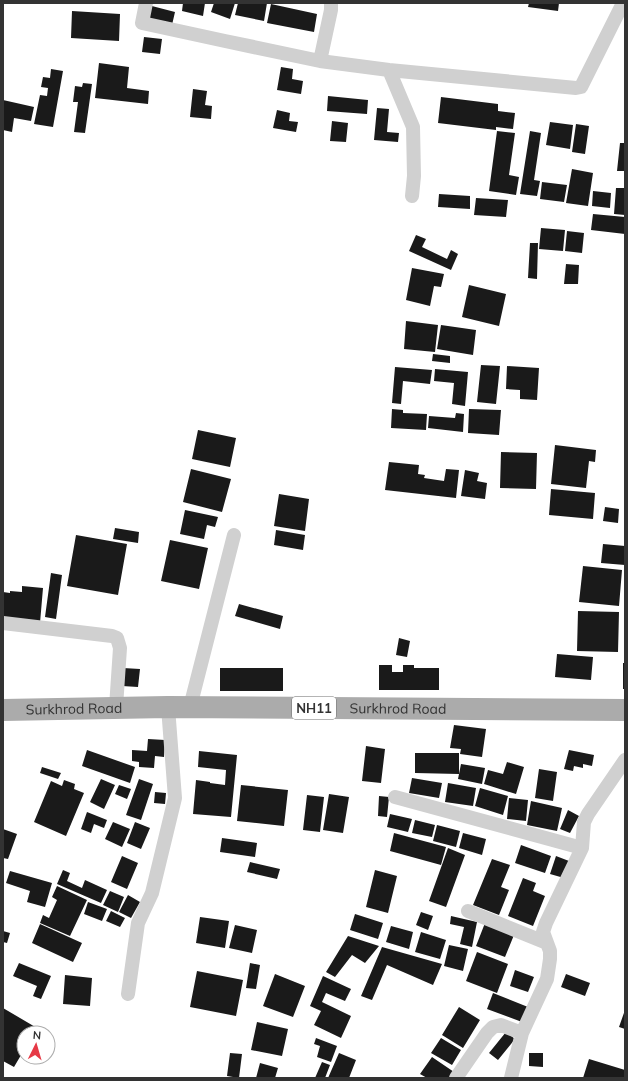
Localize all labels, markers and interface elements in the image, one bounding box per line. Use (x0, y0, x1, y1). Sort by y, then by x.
road number: NH11 (292, 697, 336, 719)
street label: Surkhrod Road (25, 699, 123, 719)
street label: Surkhrod Road (350, 699, 446, 718)
north arrow (16, 1025, 56, 1065)
text: N (32, 1028, 42, 1042)

